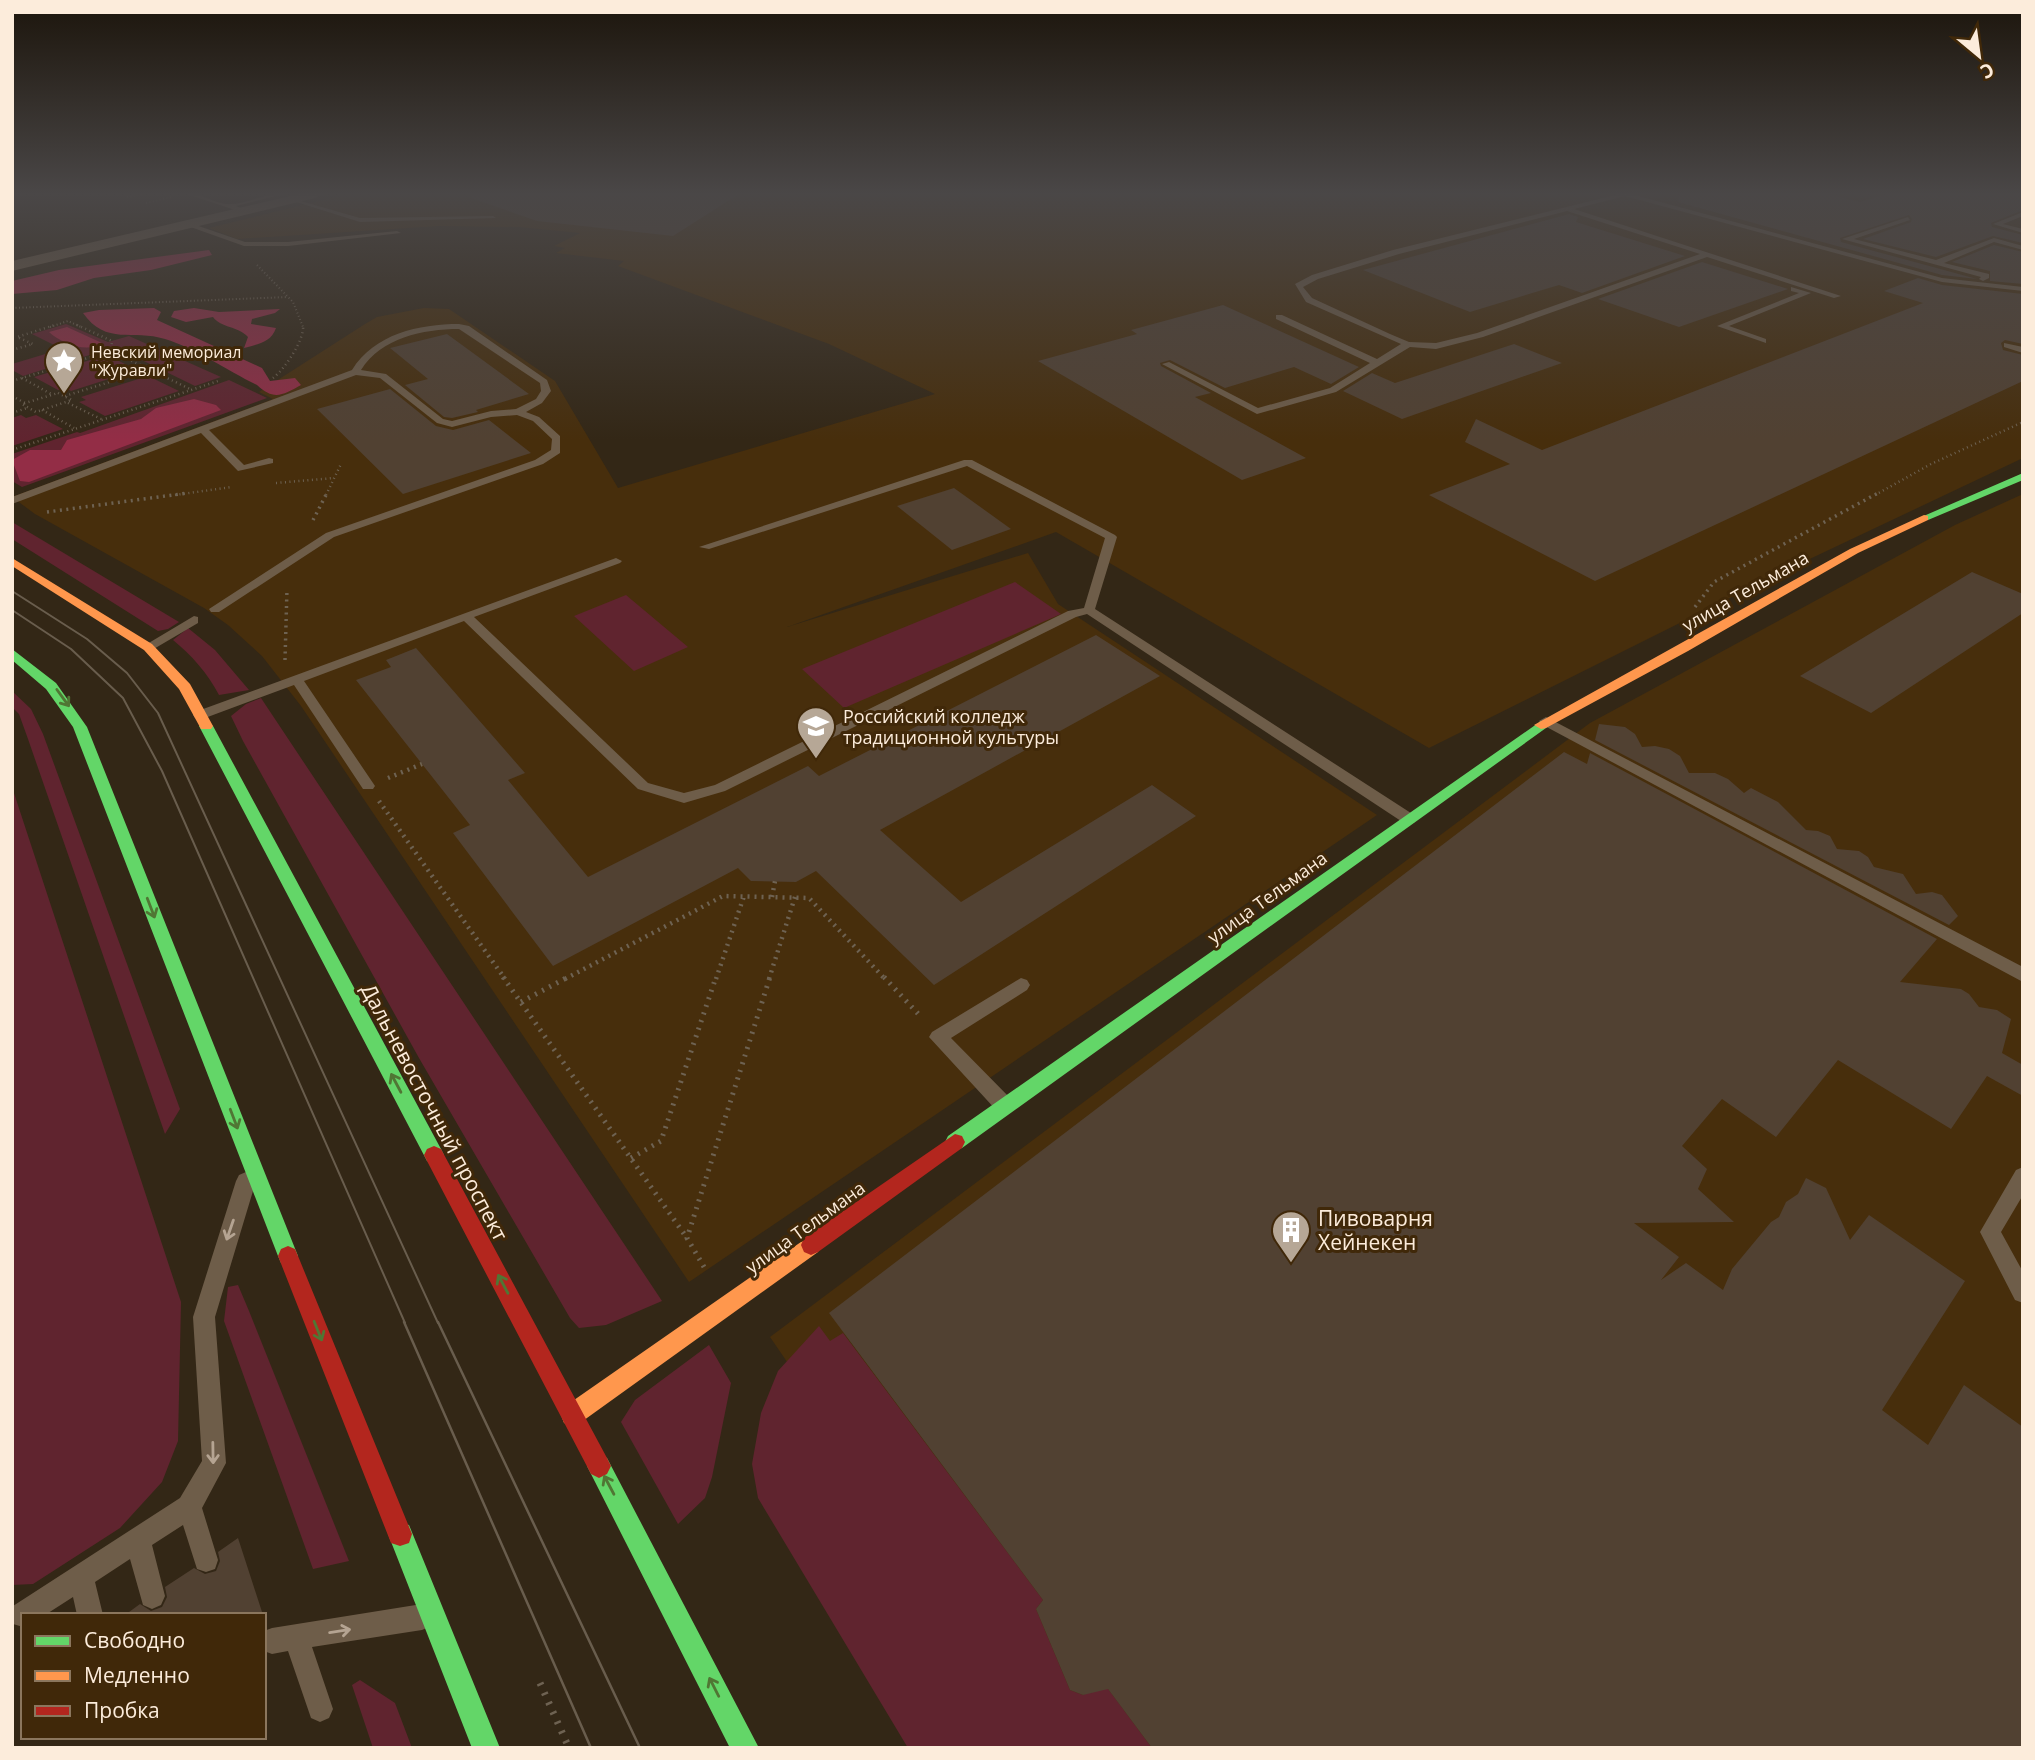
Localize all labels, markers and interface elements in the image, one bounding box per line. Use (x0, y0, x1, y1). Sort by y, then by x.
north arrow (1944, 21, 2014, 91)
text: С (1976, 57, 1999, 85)
place icon: Невский мемориал "Журавли" (43, 340, 85, 395)
place label: Невский мемориал "Журавли" (91, 341, 241, 381)
street label: улица Тельмана (1677, 545, 1813, 637)
one-way arrow (56, 688, 70, 707)
place label: Российский колледж традиционной культуры (843, 704, 1059, 749)
school or university icon: Российский колледж традиционной культуры (795, 705, 837, 760)
street label: улица Тельмана (1202, 845, 1332, 949)
one-way arrow (145, 896, 158, 918)
street label: Дальневосточный проспект (355, 978, 515, 1246)
one-way arrow (389, 1073, 402, 1094)
one-way arrow (228, 1108, 241, 1130)
street label: улица Тельмана (740, 1175, 870, 1279)
place label: Пивоварня Хейнекен (1318, 1204, 1433, 1256)
building icon: Пивоварня Хейнекен (1270, 1209, 1312, 1264)
one-way arrow (223, 1219, 236, 1241)
one-way arrow (496, 1274, 509, 1295)
one-way arrow (313, 1319, 326, 1341)
one-way arrow (206, 1441, 219, 1464)
one-way arrow (602, 1475, 615, 1496)
legend (21, 1613, 266, 1739)
one-way arrow (328, 1624, 351, 1637)
text: Свободно (84, 1626, 185, 1654)
text: Медленно (84, 1661, 190, 1689)
one-way arrow (707, 1677, 721, 1698)
text: Пробка (84, 1696, 160, 1724)

